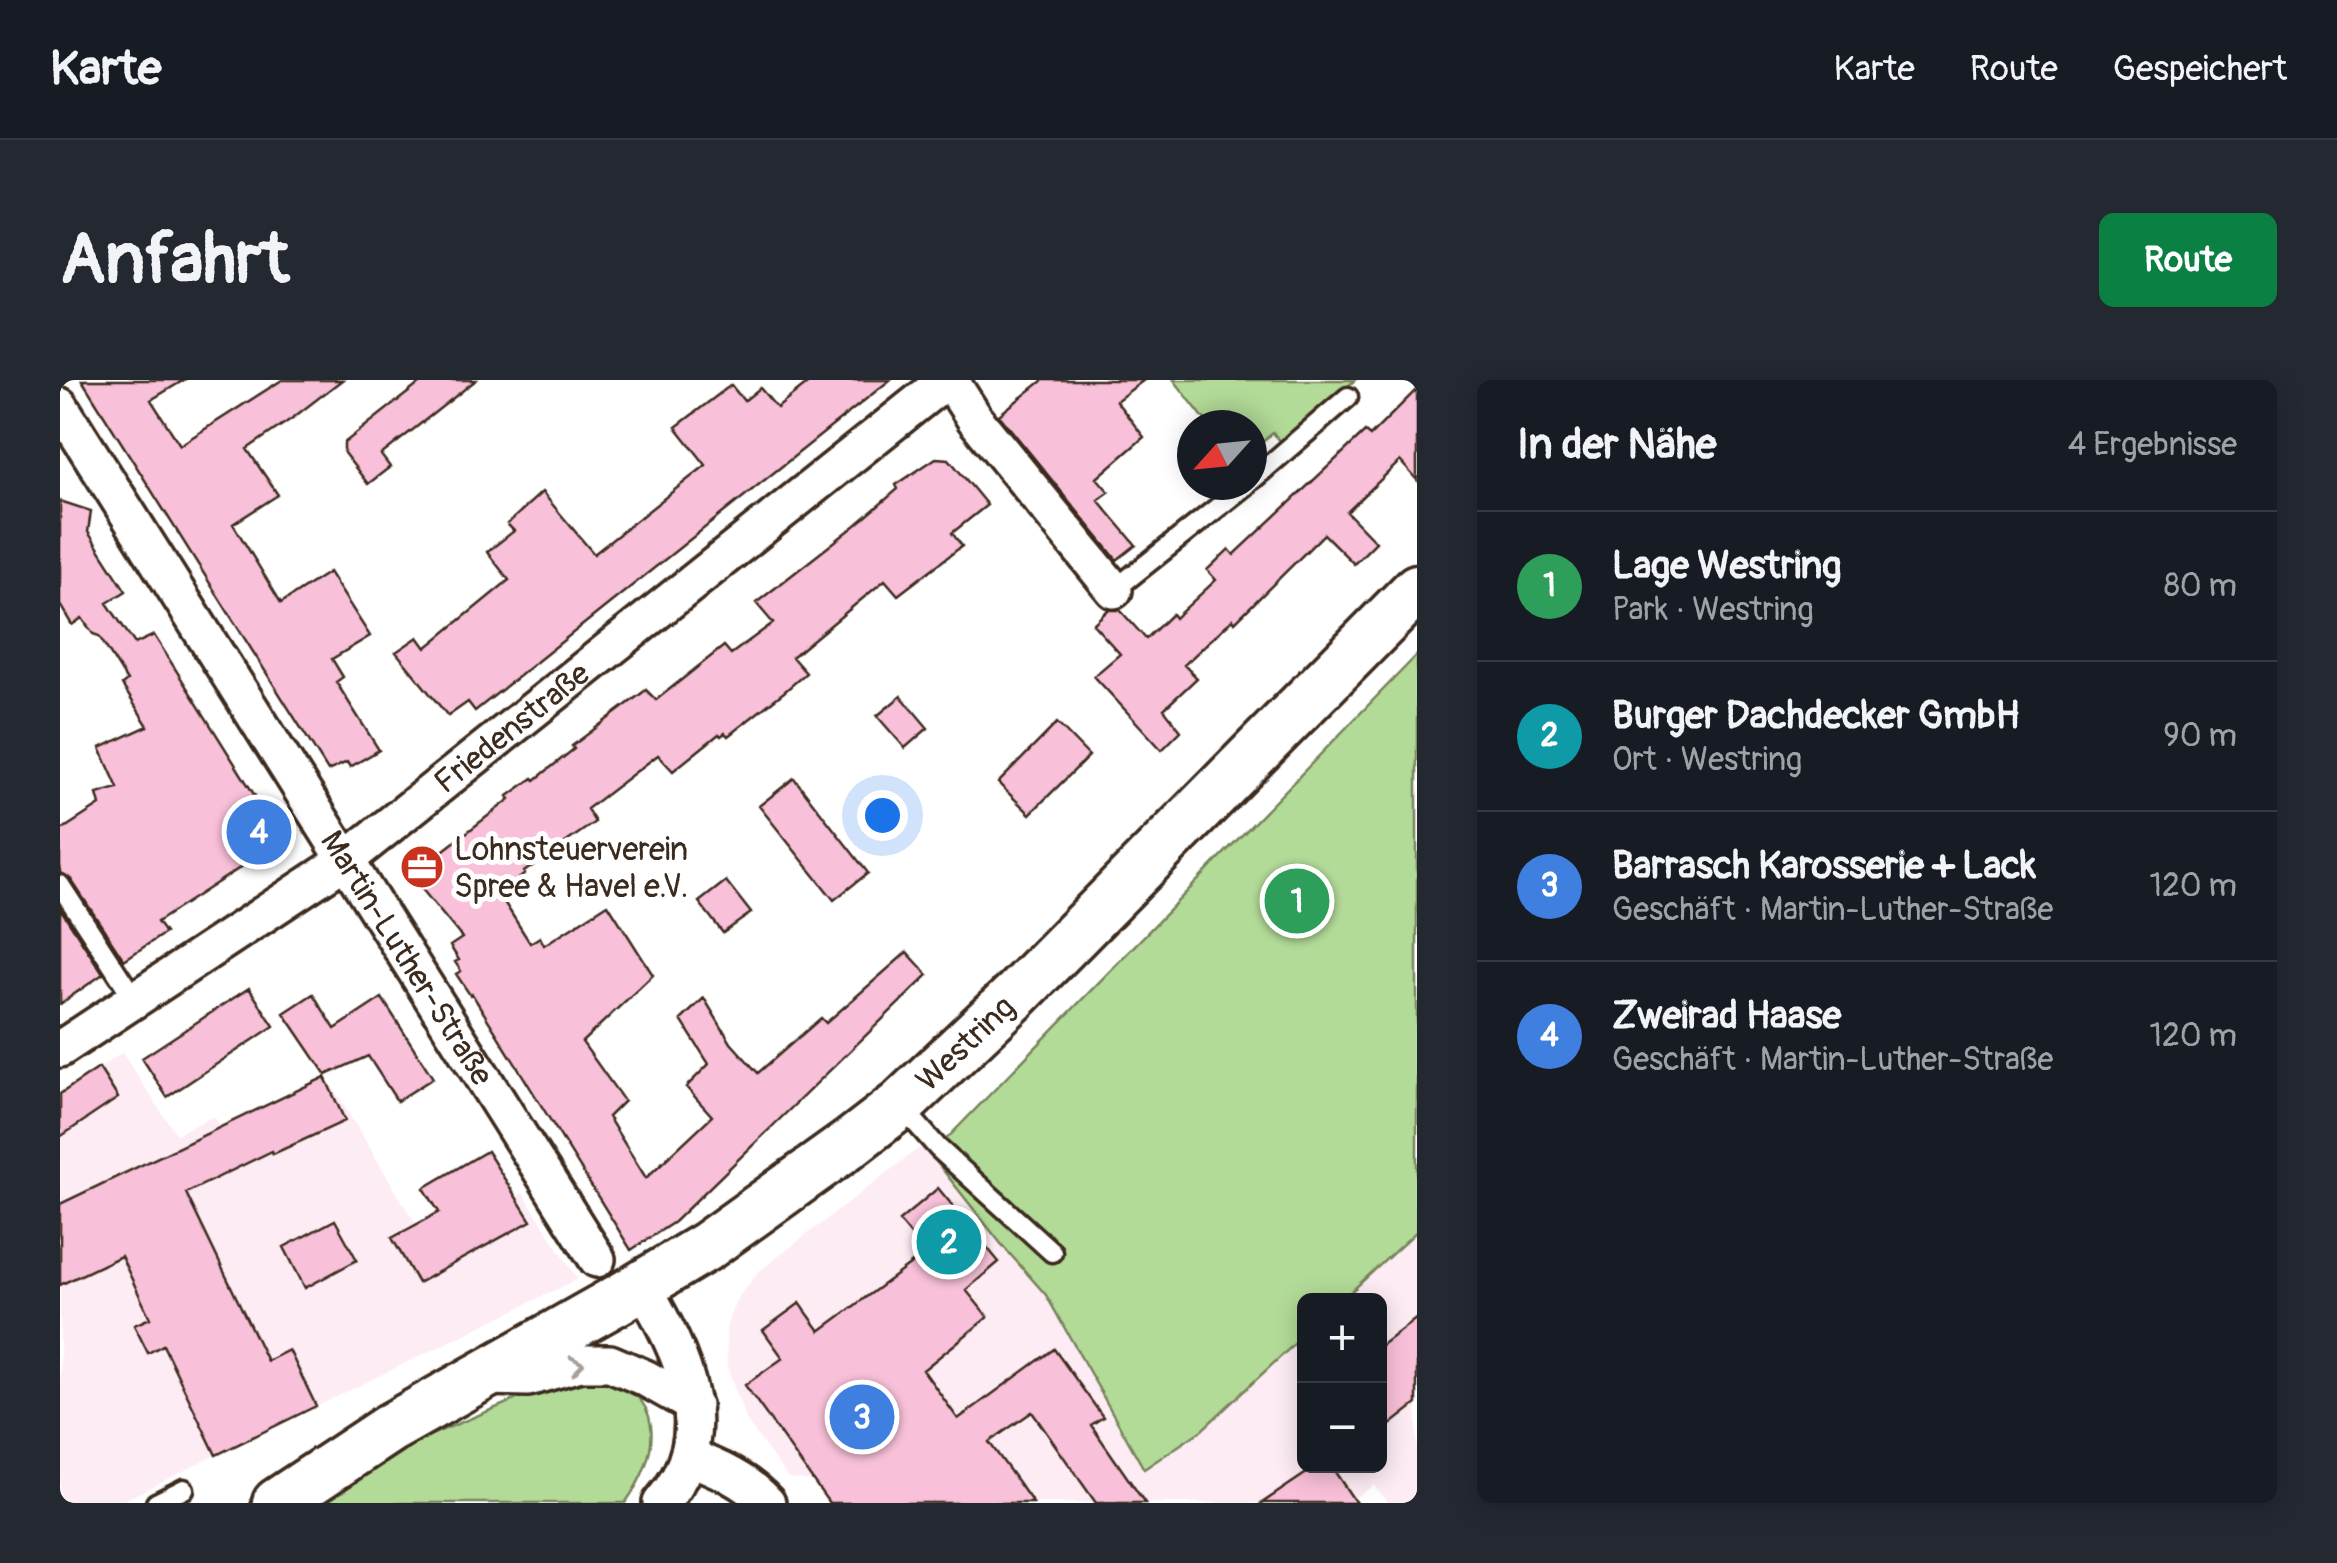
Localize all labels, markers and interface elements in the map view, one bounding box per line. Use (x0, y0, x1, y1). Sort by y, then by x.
text: Karte (50, 39, 161, 99)
text: Karte (1834, 47, 1915, 91)
text: Route (1970, 47, 2058, 91)
text: Gespeichert (2113, 47, 2287, 91)
button: Route (2099, 213, 2277, 307)
text: Anfahrt (60, 216, 289, 304)
north arrow (1177, 410, 1267, 500)
text: In der Nähe (1517, 419, 1716, 471)
text: 4 Ergebnisse (2068, 425, 2237, 465)
text: Lage Westring (1612, 542, 1841, 590)
text: 1 (1543, 566, 1556, 606)
text: 80 m (2164, 566, 2237, 606)
text: Park · Westring (1612, 590, 1814, 630)
street label: Friedenstraße (427, 654, 598, 802)
text: Burger Dachdecker GmbH (1612, 692, 2020, 740)
text: 2 (1541, 716, 1558, 756)
text: 90 m (2163, 716, 2237, 756)
text: Ort · Westring (1612, 740, 1802, 780)
your location (857, 790, 908, 841)
pin: 4 (226, 794, 292, 870)
street label: Martin-Luther-Straße (311, 823, 502, 1093)
place label: Lohnsteuerverein Spree & Havel e.V. (454, 830, 688, 907)
text: Barrasch Karosserie + Lack (1612, 842, 2036, 890)
office icon: Lohnsteuerverein Spree & Havel e.V. (399, 844, 445, 890)
pin: 1 (1264, 864, 1330, 938)
text: 3 (1541, 866, 1558, 906)
text: 120 m (2149, 866, 2237, 906)
text: Geschäft · Martin-Luther-Straße (1612, 890, 2053, 930)
street label: Westring (908, 988, 1024, 1100)
text: Zweirad Haase (1612, 992, 1841, 1040)
text: 4 (1540, 1016, 1559, 1056)
text: 120 m (2149, 1016, 2237, 1056)
text: Geschäft · Martin-Luther-Straße (1612, 1040, 2053, 1080)
pin: 2 (916, 1204, 982, 1280)
map controls (1297, 1293, 1387, 1473)
button: + (1297, 1293, 1387, 1383)
one-way arrow (568, 1356, 585, 1377)
pin: 3 (830, 1380, 894, 1454)
button: − (1297, 1383, 1387, 1473)

